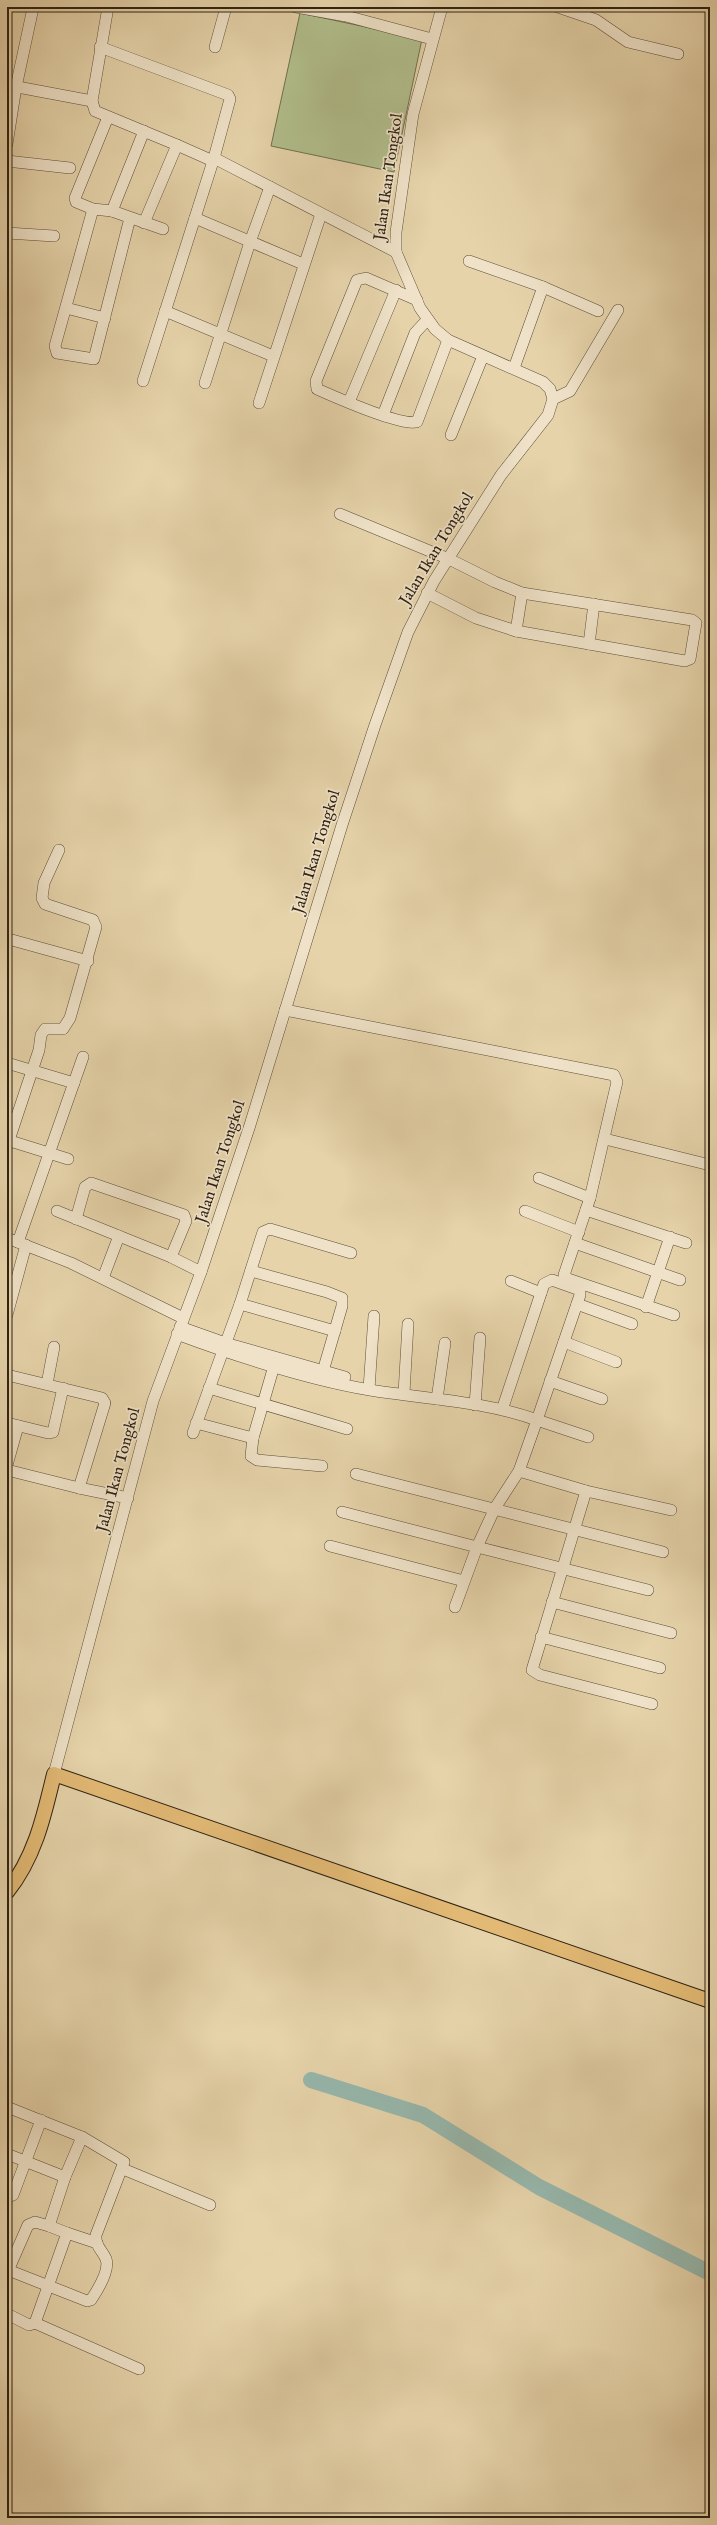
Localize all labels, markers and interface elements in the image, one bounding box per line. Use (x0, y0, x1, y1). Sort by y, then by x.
street label: Jalan Ikan Tongkol (370, 112, 408, 244)
street label: Jalan Ikan Tongkol (394, 488, 479, 611)
street label: Jalan Ikan Tongkol (288, 787, 345, 918)
street label: Jalan Ikan Tongkol (191, 1097, 250, 1228)
street label: Jalan Ikan Tongkol (92, 1405, 145, 1536)

